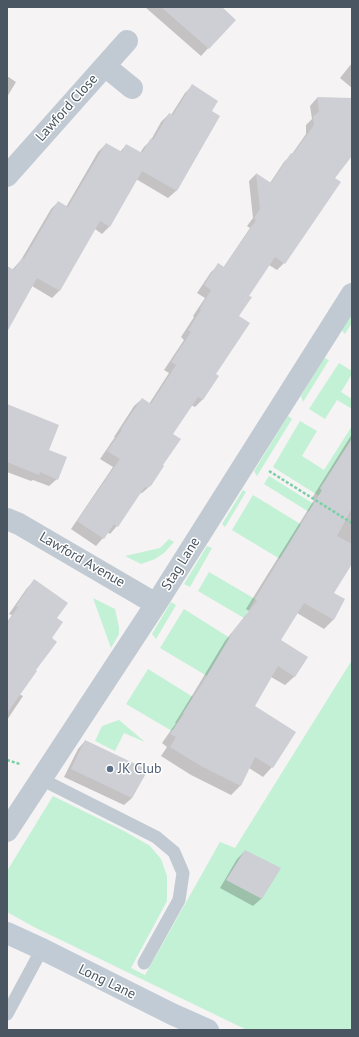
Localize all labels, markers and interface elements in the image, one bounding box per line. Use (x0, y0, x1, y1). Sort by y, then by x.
street label: Lawford Close (32, 71, 102, 145)
street label: Lawford Avenue (36, 529, 128, 591)
street label: Stag Lane (158, 535, 204, 593)
place label: JK Club (118, 761, 162, 777)
marker: JK Club (105, 764, 115, 774)
street label: Long Lane (76, 961, 138, 1003)

